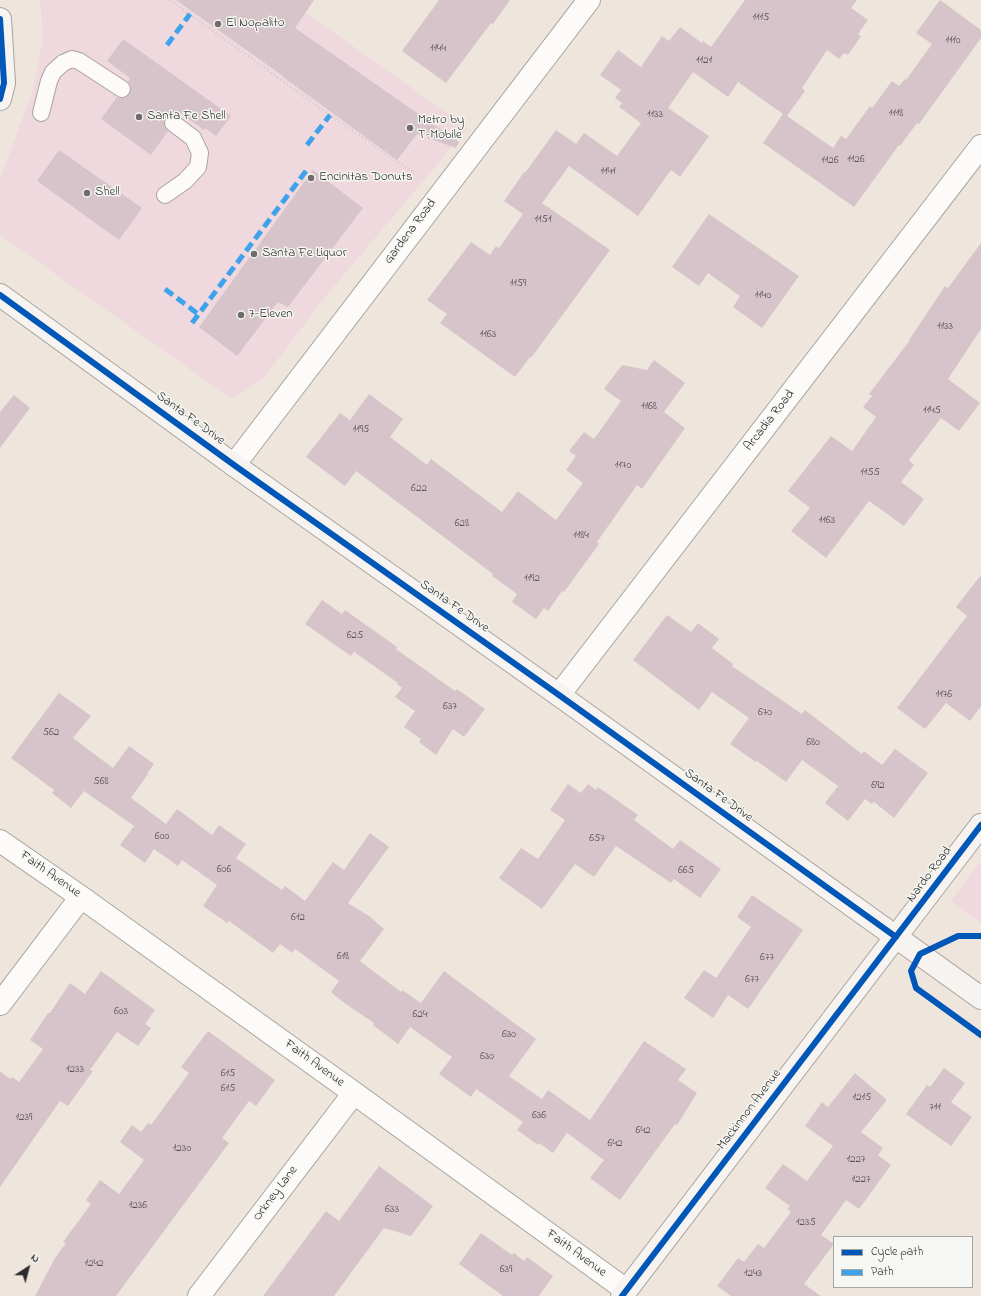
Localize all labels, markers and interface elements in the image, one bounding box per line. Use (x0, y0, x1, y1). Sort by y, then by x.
house number: 1115 (753, 11, 769, 25)
place label: El Nopalito (226, 16, 285, 32)
marker: El Nopalito (213, 19, 223, 29)
house number: 1110 (945, 34, 961, 48)
house number: 1144 (430, 42, 446, 56)
house number: 1121 (696, 54, 712, 68)
house number: 1118 (889, 107, 903, 121)
house number: 1133 (647, 108, 663, 122)
place label: Santa Fe Shell (147, 109, 226, 125)
marker: Santa Fe Shell (134, 112, 144, 122)
place label: Metro by T-Mobile (418, 113, 464, 144)
marker: Metro by T-Mobile (405, 123, 415, 133)
house number: 1126 (847, 153, 865, 167)
house number: 1126 (821, 154, 839, 168)
house number: 1141 (600, 165, 616, 179)
place label: Encinitas Donuts (319, 170, 412, 186)
marker: Encinitas Donuts (306, 173, 316, 183)
place label: Shell (95, 185, 120, 201)
marker: Shell (82, 188, 92, 198)
street label: Gardena Road (382, 196, 440, 268)
house number: 1151 (535, 213, 551, 227)
place label: Santa Fe Liquor (262, 246, 347, 262)
marker: Santa Fe Liquor (249, 249, 259, 259)
house number: 1159 (510, 277, 526, 291)
house number: 1140 (755, 289, 771, 303)
place label: 7-Eleven (249, 307, 293, 323)
marker: 7-Eleven (236, 310, 246, 320)
house number: 1133 (937, 320, 953, 334)
house number: 1163 (480, 328, 496, 342)
street label: Arcadia Road (741, 387, 799, 455)
street label: Santa Fe Drive (153, 389, 227, 449)
house number: 1168 (641, 400, 657, 414)
house number: 1145 (923, 404, 941, 418)
house number: 1195 (353, 423, 369, 437)
house number: 1170 (615, 459, 631, 473)
house number: 1155 (860, 466, 880, 480)
house number: 622 (411, 482, 427, 496)
house number: 1163 (819, 514, 835, 528)
house number: 628 (455, 517, 469, 531)
house number: 1184 (573, 529, 589, 543)
house number: 1192 (524, 572, 540, 586)
street label: Santa Fe Drive (416, 577, 492, 637)
house number: 625 (347, 629, 363, 643)
house number: 1176 (936, 688, 952, 702)
house number: 637 (443, 700, 457, 714)
house number: 670 (758, 706, 772, 720)
house number: 562 (43, 726, 59, 740)
house number: 680 (806, 736, 820, 750)
street label: Santa Fe Drive (681, 766, 755, 826)
house number: 568 (93, 775, 109, 789)
house number: 692 (871, 779, 885, 793)
house number: 600 (155, 830, 169, 844)
house number: 657 (589, 832, 605, 846)
street label: Nardo Road (904, 844, 956, 906)
street label: Faith Avenue (17, 848, 83, 902)
house number: 606 (217, 863, 231, 877)
house number: 665 (678, 864, 694, 878)
house number: 612 (291, 911, 305, 925)
house number: 618 (337, 950, 349, 964)
house number: 677 (760, 951, 774, 965)
house number: 677 (745, 973, 759, 987)
house number: 603 (114, 1005, 128, 1019)
house number: 624 (413, 1008, 427, 1022)
house number: 630 (502, 1028, 516, 1042)
street label: Faith Avenue (281, 1037, 347, 1091)
house number: 630 (480, 1050, 494, 1064)
house number: 1233 (66, 1063, 84, 1077)
house number: 615 (221, 1067, 235, 1081)
street label: Mackinnon Avenue (715, 1067, 785, 1153)
house number: 615 (221, 1082, 235, 1096)
house number: 1215 (853, 1091, 871, 1105)
house number: 711 (929, 1101, 941, 1115)
house number: 636 (532, 1109, 546, 1123)
house number: 1239 (16, 1111, 32, 1125)
house number: 642 (636, 1124, 650, 1138)
house number: 642 (608, 1137, 622, 1151)
house number: 1230 (173, 1142, 191, 1156)
house number: 1227 (847, 1153, 865, 1167)
street label: Orkney Lane (250, 1163, 302, 1225)
house number: 1227 (852, 1173, 870, 1187)
house number: 1236 (129, 1199, 147, 1213)
house number: 633 (385, 1203, 399, 1217)
house number: 1235 (796, 1216, 816, 1230)
street label: Faith Avenue (543, 1227, 609, 1281)
legend (833, 1236, 973, 1288)
text: Cycle path (871, 1243, 923, 1261)
north arrow (8, 1248, 48, 1288)
text: N (27, 1250, 43, 1267)
house number: 1242 (85, 1257, 103, 1271)
house number: 639 (500, 1263, 512, 1277)
text: Path (871, 1263, 893, 1281)
house number: 1243 (744, 1267, 762, 1281)

